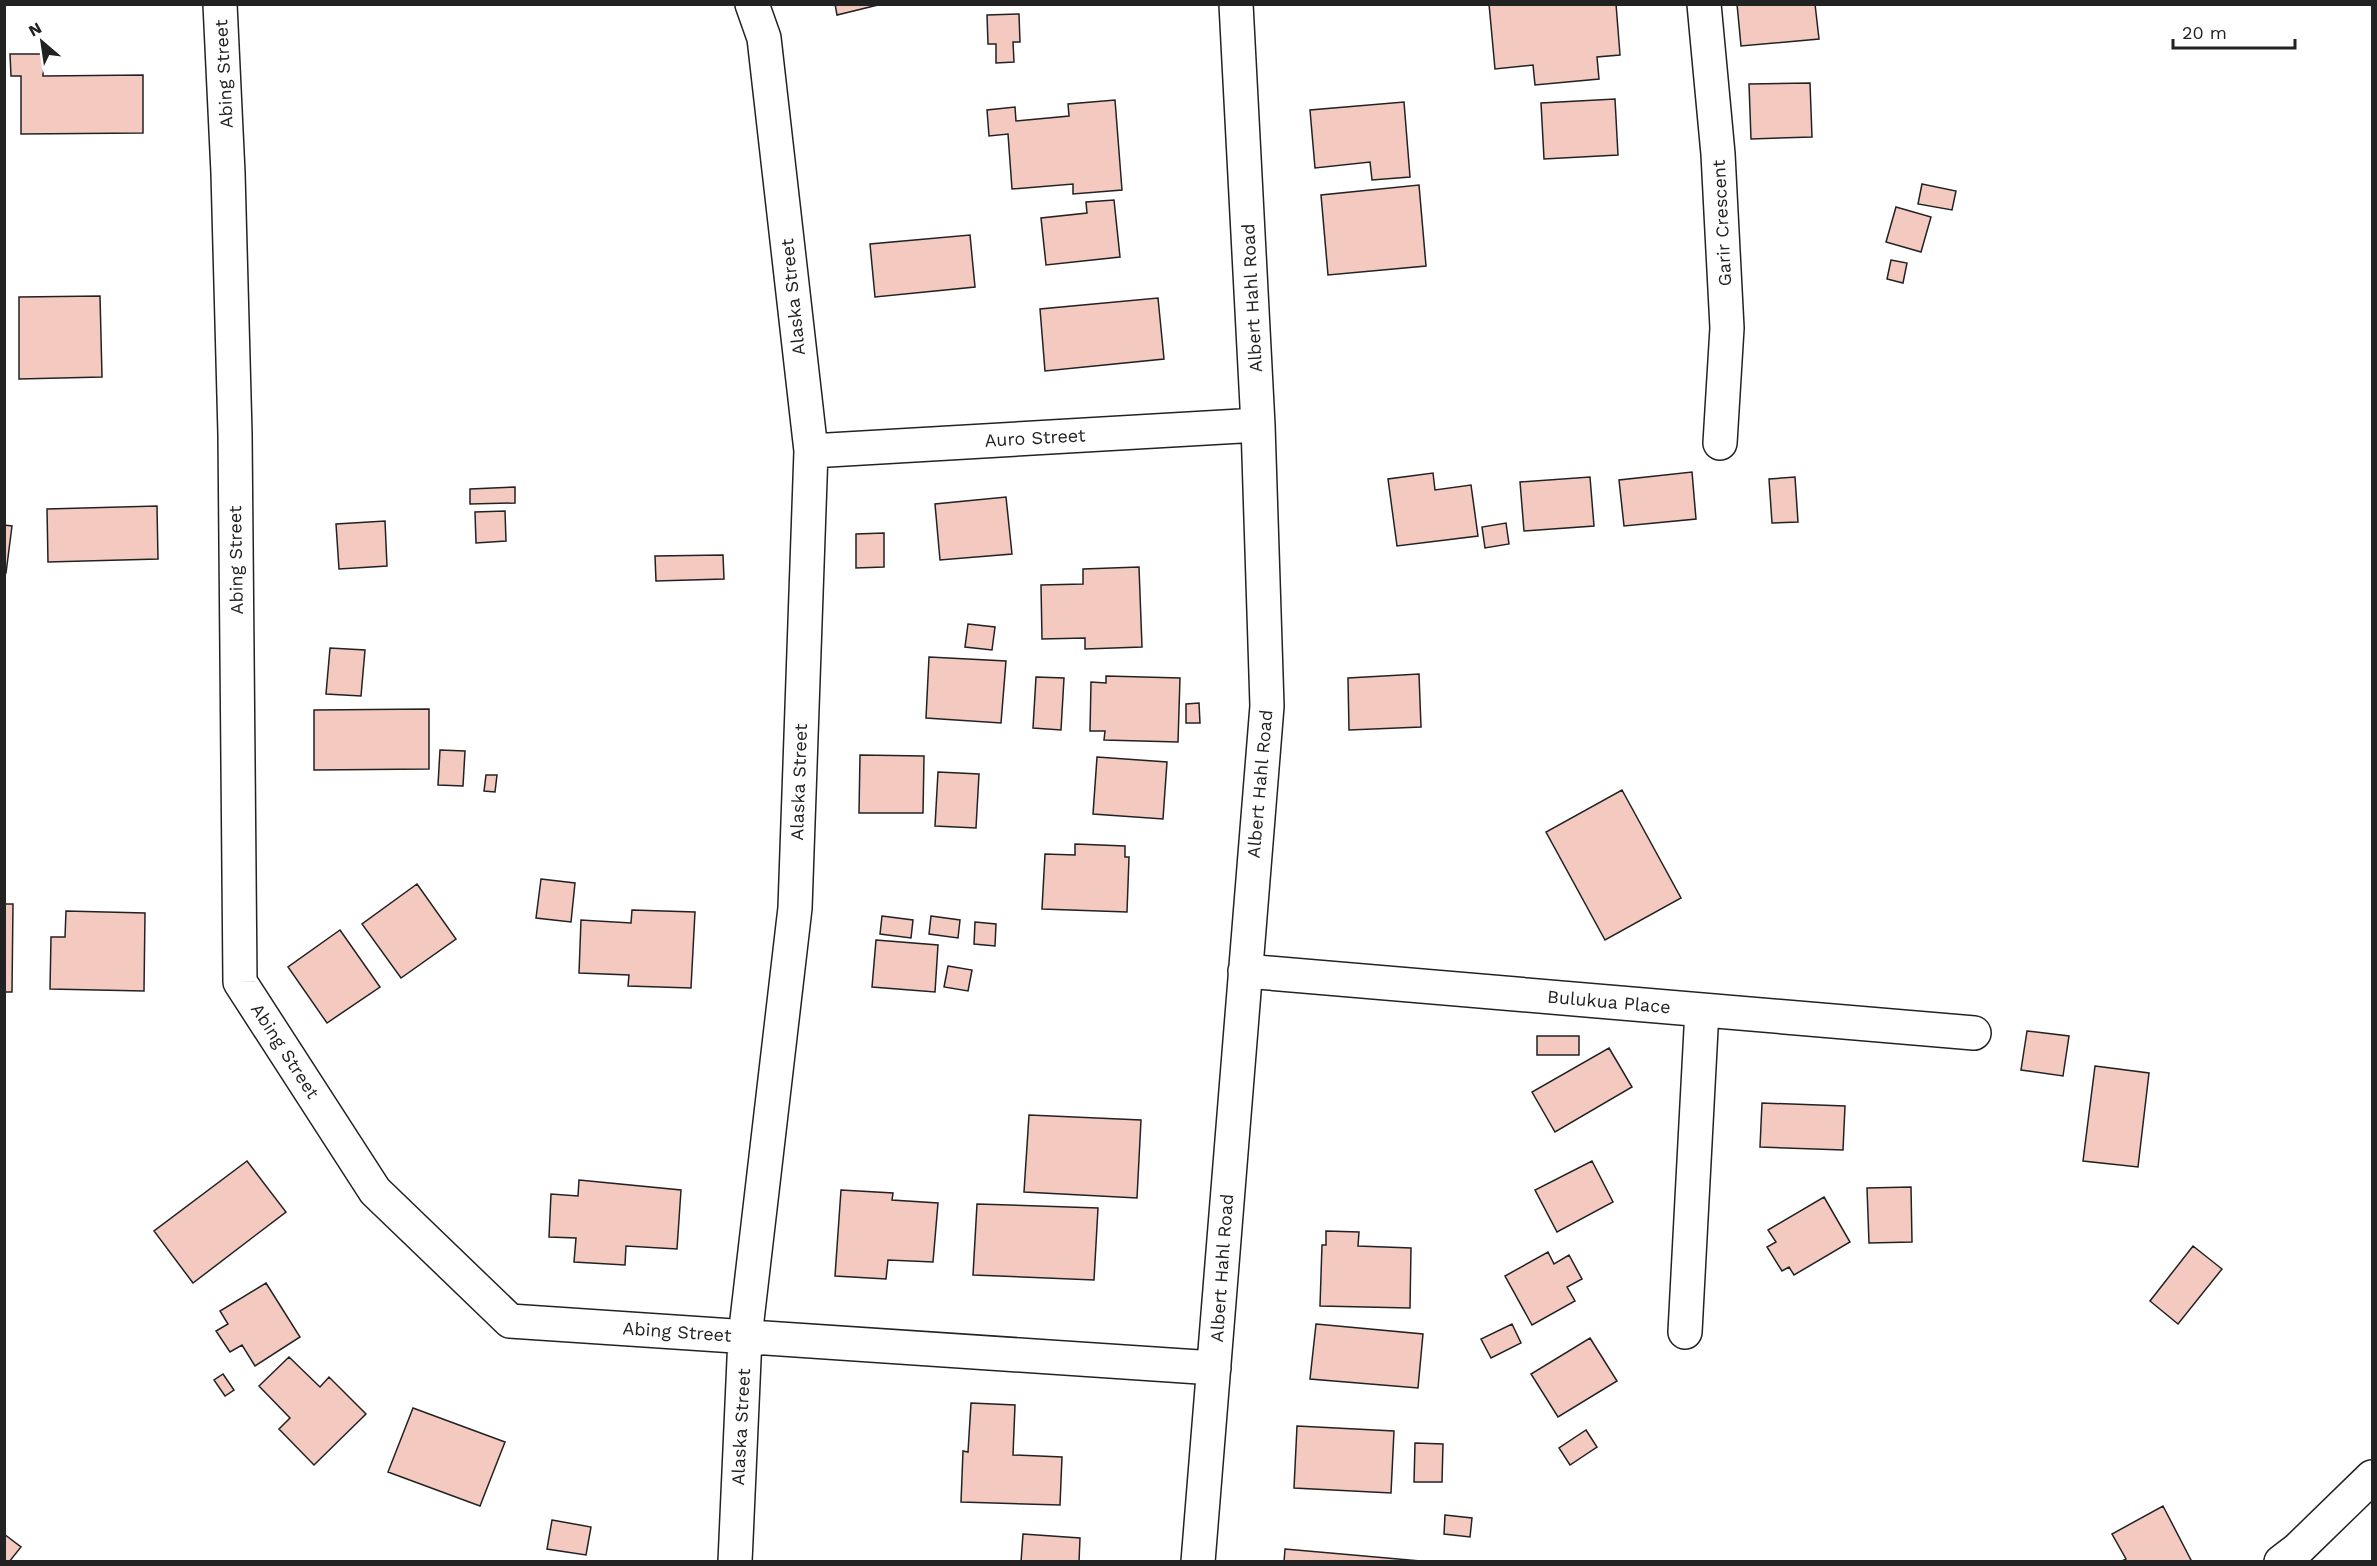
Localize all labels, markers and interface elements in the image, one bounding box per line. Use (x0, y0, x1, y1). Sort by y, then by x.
north arrow (12, 12, 72, 72)
scale bar (2173, 12, 2294, 50)
text: N (25, 18, 45, 41)
street label: Abing Street (210, 19, 237, 129)
text: 20 m (2182, 22, 2227, 43)
street label: Garir Crescent (1708, 159, 1735, 287)
street label: Albert Hahl Road (1237, 223, 1266, 373)
street label: Alaska Street (776, 237, 809, 356)
street label: Auro Street (984, 424, 1086, 451)
street label: Abing Street (224, 505, 247, 615)
street label: Albert Hahl Road (1243, 709, 1276, 859)
street label: Alaska Street (786, 723, 811, 841)
street label: Bulukua Place (1546, 986, 1672, 1017)
street label: Abing Street (247, 999, 324, 1103)
street label: Albert Hahl Road (1206, 1193, 1237, 1343)
street label: Abing Street (622, 1317, 733, 1346)
street label: Alaska Street (727, 1367, 754, 1486)

